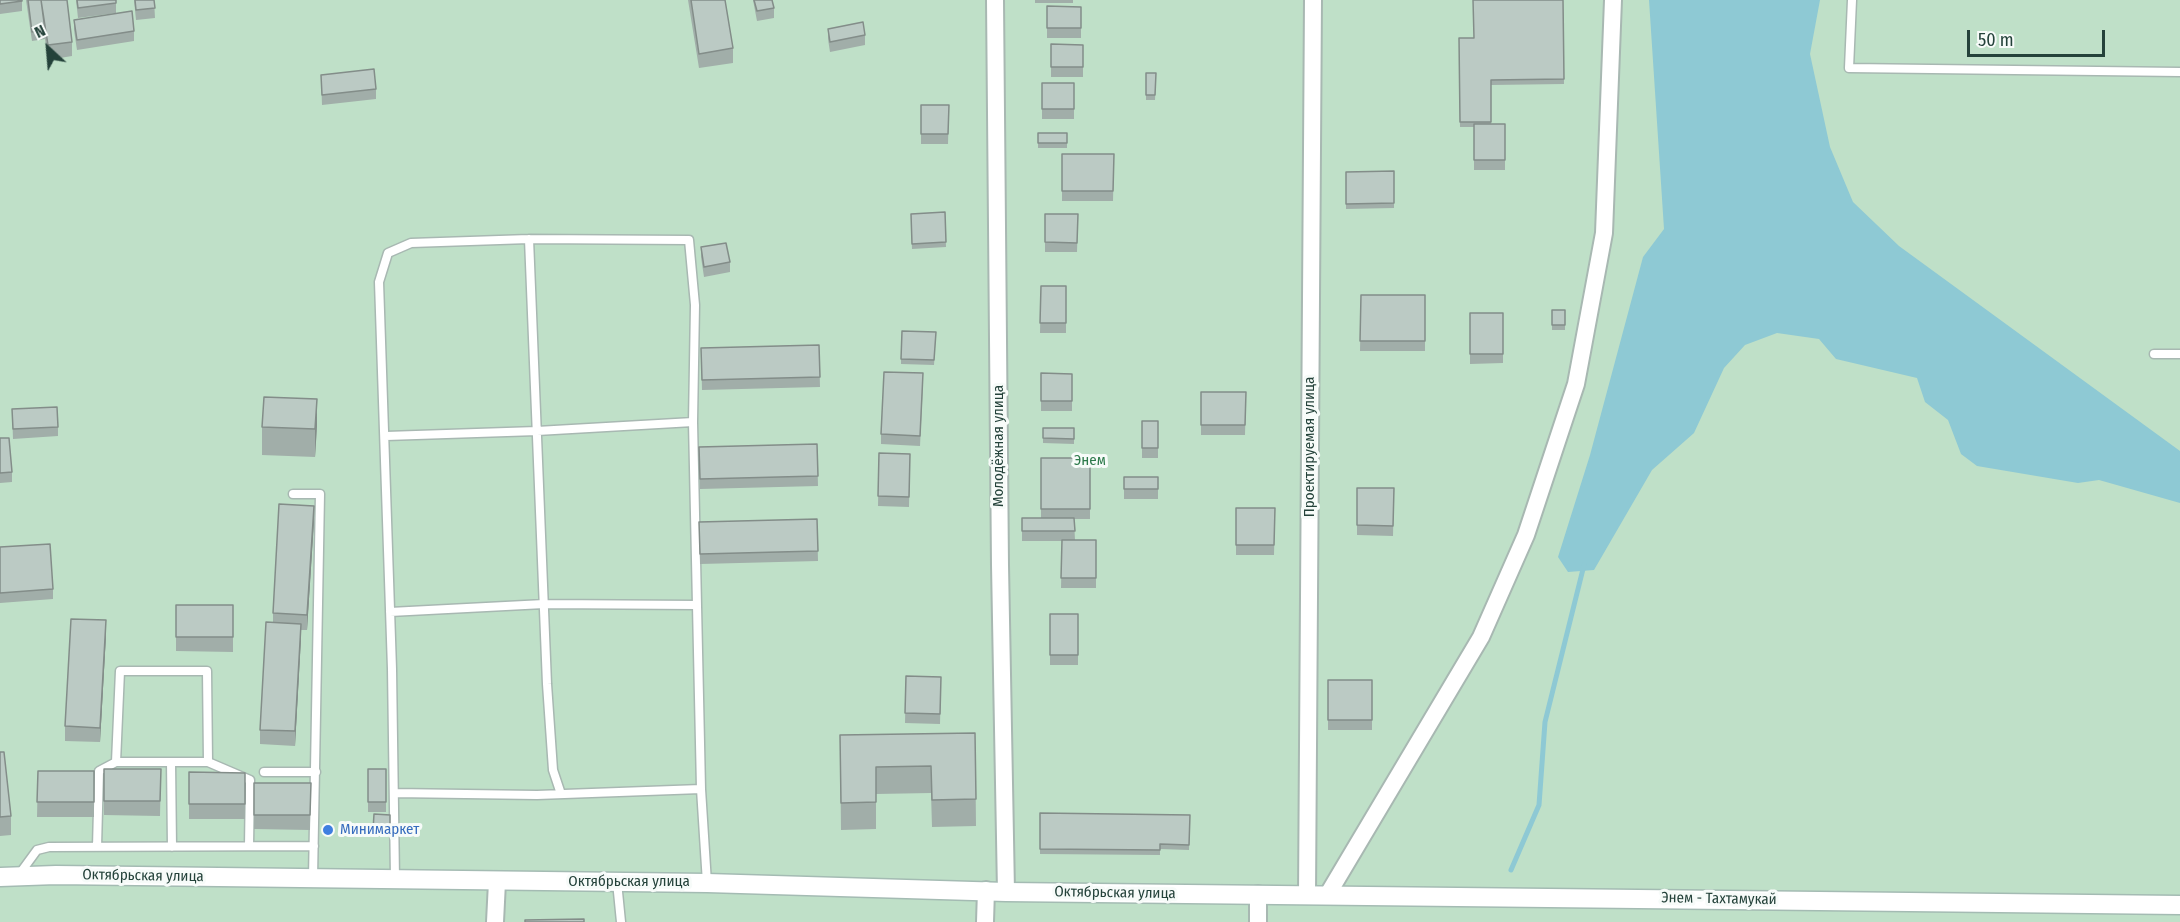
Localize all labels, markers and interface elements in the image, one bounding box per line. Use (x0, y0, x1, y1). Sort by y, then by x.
north arrow (18, 18, 78, 78)
scale bar (1970, 18, 2108, 56)
text: N (31, 21, 48, 42)
text: 50 m (1978, 29, 2014, 51)
street label: Проектируемая улица (1301, 377, 1319, 517)
street label: Молодёжная улица (990, 385, 1008, 507)
park label: Энем (1074, 452, 1106, 470)
place label: Минимаркет (340, 821, 419, 839)
marker: Минимаркет (321, 823, 335, 837)
street label: Октябрьская улица (82, 866, 204, 886)
street label: Октябрьская улица (568, 873, 690, 891)
street label: Октябрьская улица (1054, 883, 1176, 903)
street label: Энем - Тахтамукай (1661, 889, 1777, 909)

